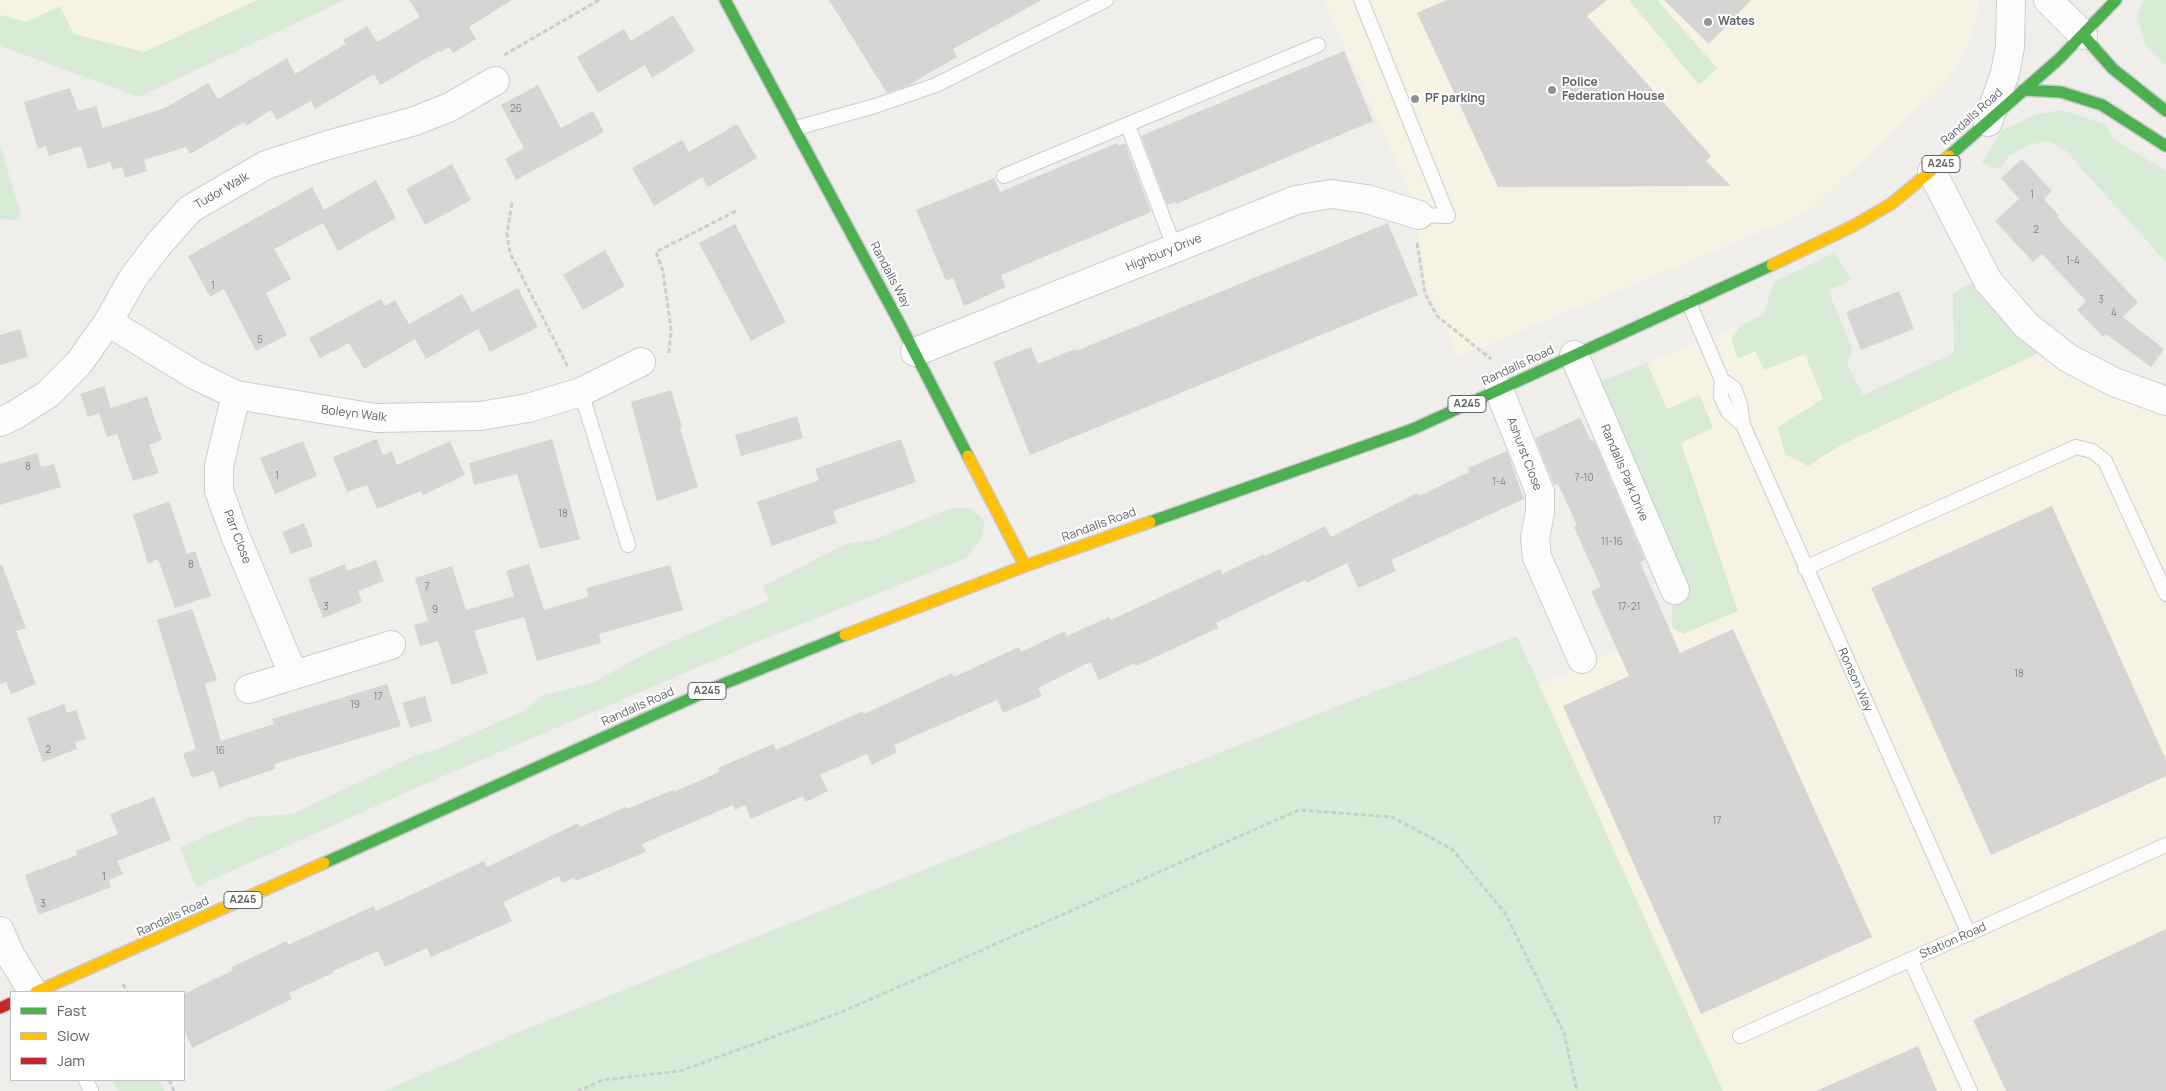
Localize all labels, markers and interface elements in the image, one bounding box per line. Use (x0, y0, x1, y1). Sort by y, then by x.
place label: Wates (1718, 15, 1755, 29)
marker: Wates (1702, 16, 1714, 28)
place label: Police Federation House (1562, 76, 1665, 104)
marker: Police Federation House (1546, 84, 1558, 96)
street label: Randalls Road (1938, 86, 2006, 148)
place label: PF parking (1425, 92, 1485, 106)
marker: PF parking (1409, 93, 1421, 105)
house number: 26 (510, 103, 522, 115)
road number: A245 (1922, 156, 1960, 172)
street label: Tudor Walk (192, 170, 252, 212)
house number: 1 (2030, 189, 2034, 201)
house number: 2 (2033, 224, 2039, 236)
street label: Highbury Drive (1124, 231, 1204, 275)
street label: Randalls Way (867, 240, 913, 310)
house number: 1-4 (2066, 255, 2080, 267)
house number: 1 (211, 280, 215, 292)
house number: 3 (2098, 294, 2104, 306)
house number: 4 (2111, 307, 2117, 319)
house number: 5 (257, 334, 263, 346)
street label: Randalls Road (1480, 343, 1556, 389)
road number: A245 (1448, 396, 1486, 412)
street label: Boleyn Walk (320, 403, 388, 425)
street label: Ashurst Close (1503, 415, 1545, 493)
street label: Randalls Park Drive (1597, 422, 1651, 524)
house number: 8 (25, 461, 31, 473)
house number: 1 (275, 470, 279, 482)
house number: 7-10 (1574, 472, 1594, 484)
house number: 1-4 (1492, 476, 1506, 488)
street label: Randalls Road (1060, 505, 1138, 545)
street label: Parr Close (220, 508, 254, 566)
house number: 18 (558, 508, 568, 520)
house number: 11-16 (1601, 536, 1623, 548)
house number: 8 (188, 559, 194, 571)
house number: 7 (424, 581, 430, 593)
house number: 3 (323, 601, 329, 613)
house number: 17-21 (1618, 601, 1640, 613)
house number: 9 (432, 604, 438, 616)
street label: Ronson Way (1835, 646, 1875, 714)
house number: 18 (2014, 668, 2024, 680)
road number: A245 (688, 682, 726, 699)
street label: Randalls Road (600, 685, 676, 729)
house number: 17 (374, 691, 382, 703)
house number: 19 (350, 699, 360, 711)
house number: 2 (45, 744, 51, 756)
house number: 16 (215, 745, 225, 757)
house number: 17 (1713, 815, 1721, 827)
house number: 1 (102, 871, 106, 883)
road number: A245 (224, 892, 262, 908)
street label: Randalls Road (135, 894, 211, 940)
house number: 3 (40, 898, 46, 910)
street label: Station Road (1917, 920, 1989, 962)
legend (10, 991, 185, 1081)
text: Fast (57, 1000, 86, 1021)
text: Slow (57, 1025, 90, 1046)
text: Jam (57, 1050, 85, 1071)

